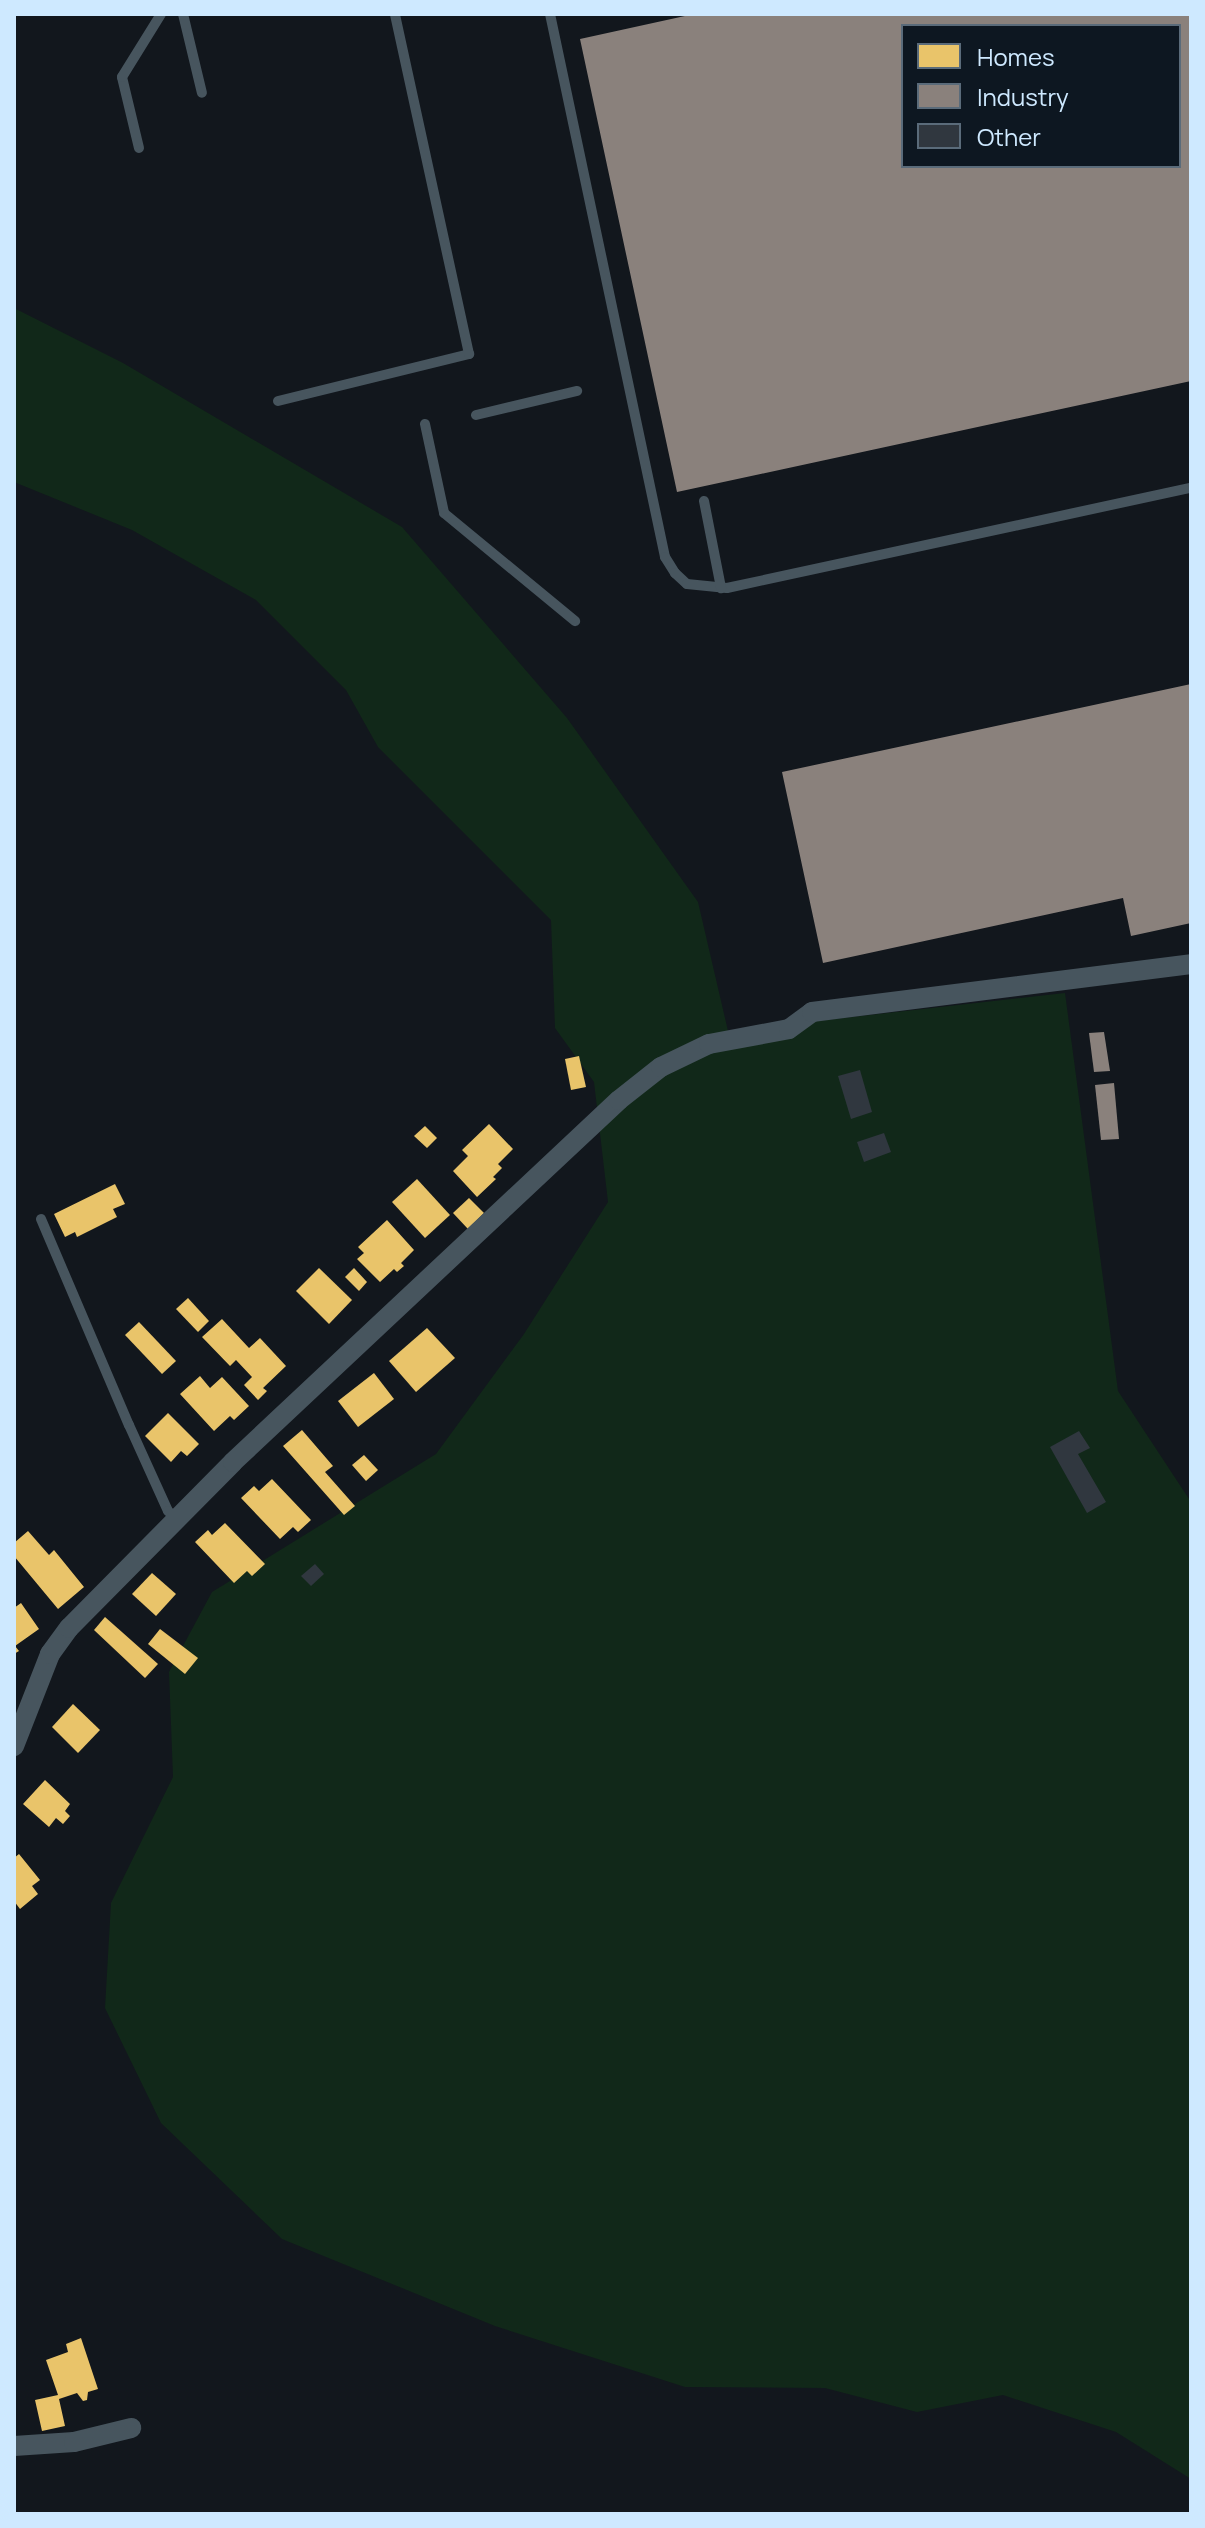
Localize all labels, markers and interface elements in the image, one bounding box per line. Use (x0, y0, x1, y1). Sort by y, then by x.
legend (901, 24, 1181, 168)
text: Homes (977, 40, 1055, 73)
text: Industry (977, 80, 1069, 113)
text: Other (977, 120, 1041, 153)

